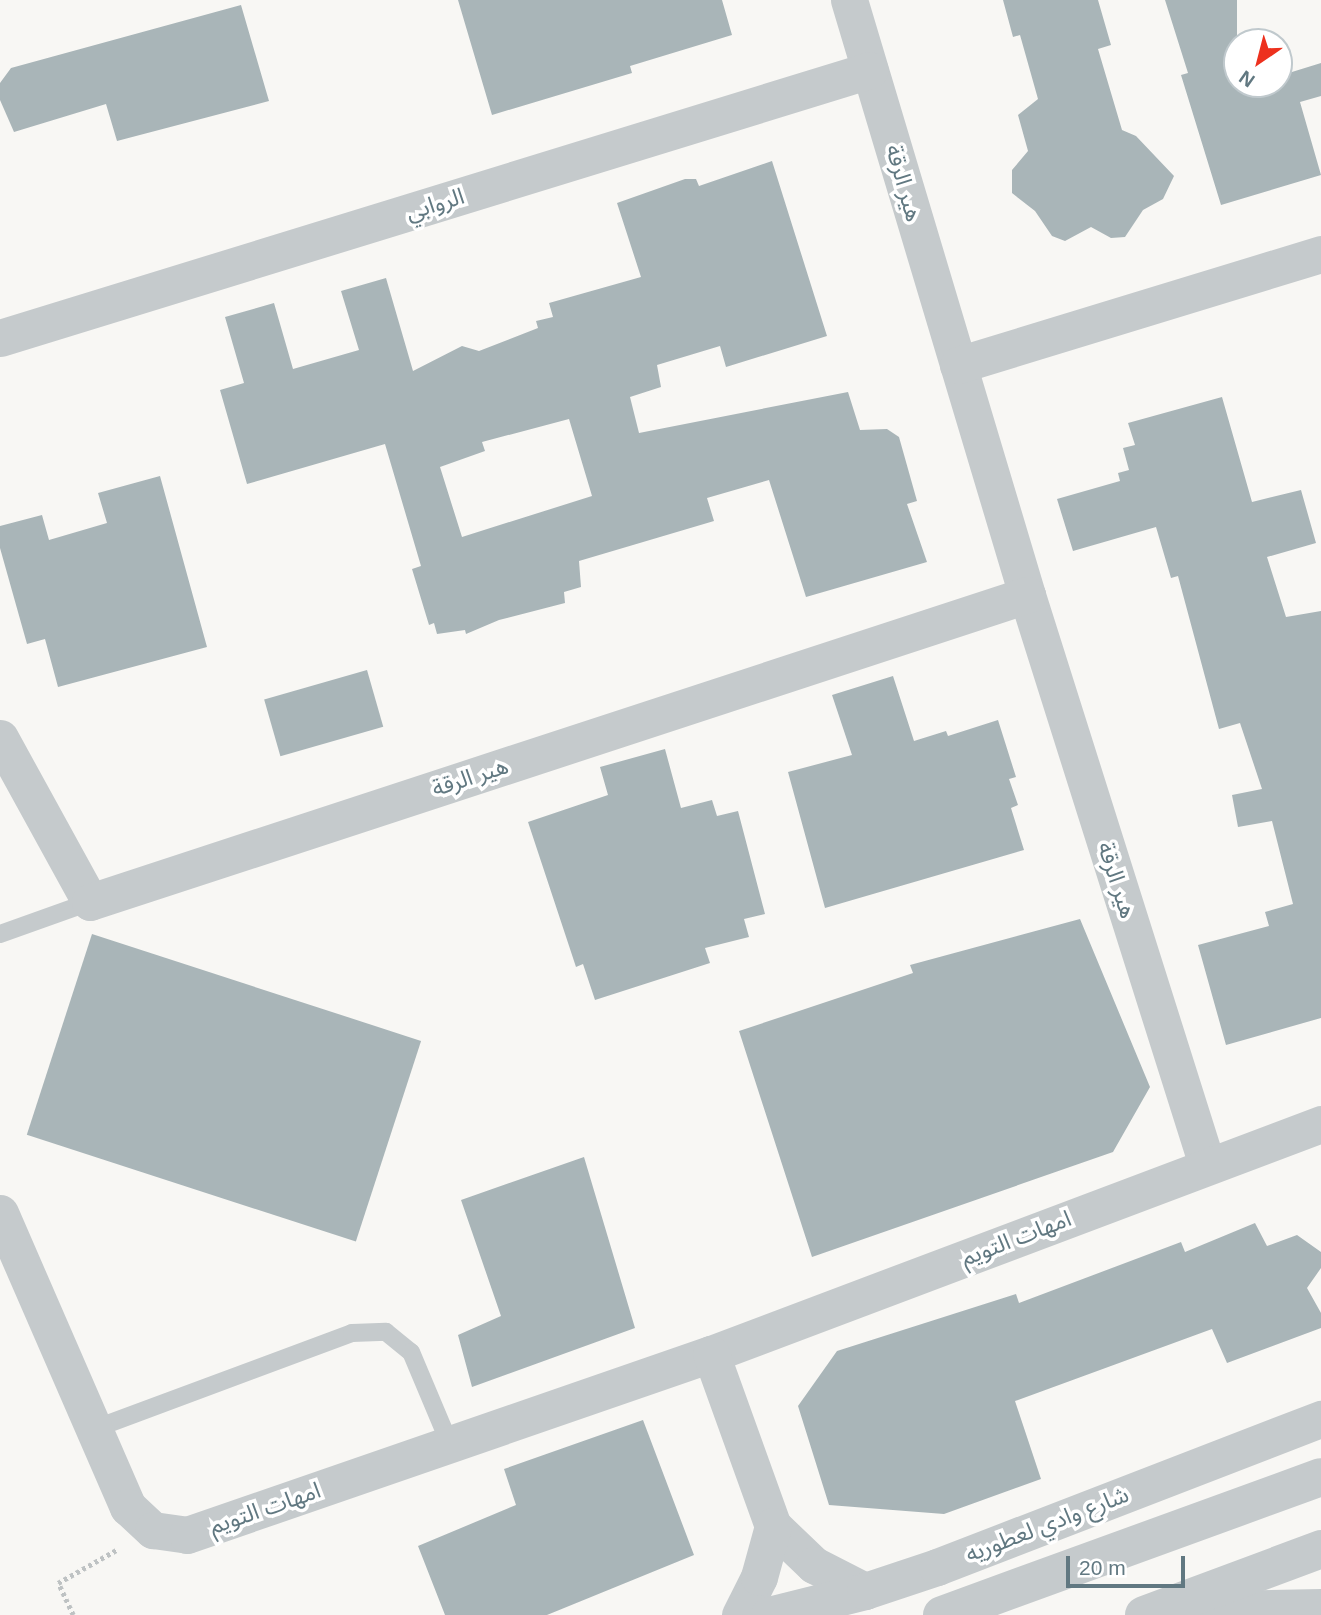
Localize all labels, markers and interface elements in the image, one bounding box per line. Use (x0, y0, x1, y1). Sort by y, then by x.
north arrow (1223, 28, 1293, 98)
text: N (1235, 66, 1258, 92)
street label: هير الرقة (880, 141, 928, 225)
street label: الروابي (403, 182, 467, 226)
street label: هير الرقة (428, 752, 512, 802)
street label: هير الرقة (1092, 838, 1142, 922)
street label: امهات التويم (957, 1204, 1075, 1272)
street label: امهات التويم (206, 1476, 324, 1540)
street label: شارع وادي لعطوريه (961, 1480, 1133, 1568)
scale bar (1069, 1542, 1188, 1586)
text: 20 m (1079, 1556, 1126, 1579)

